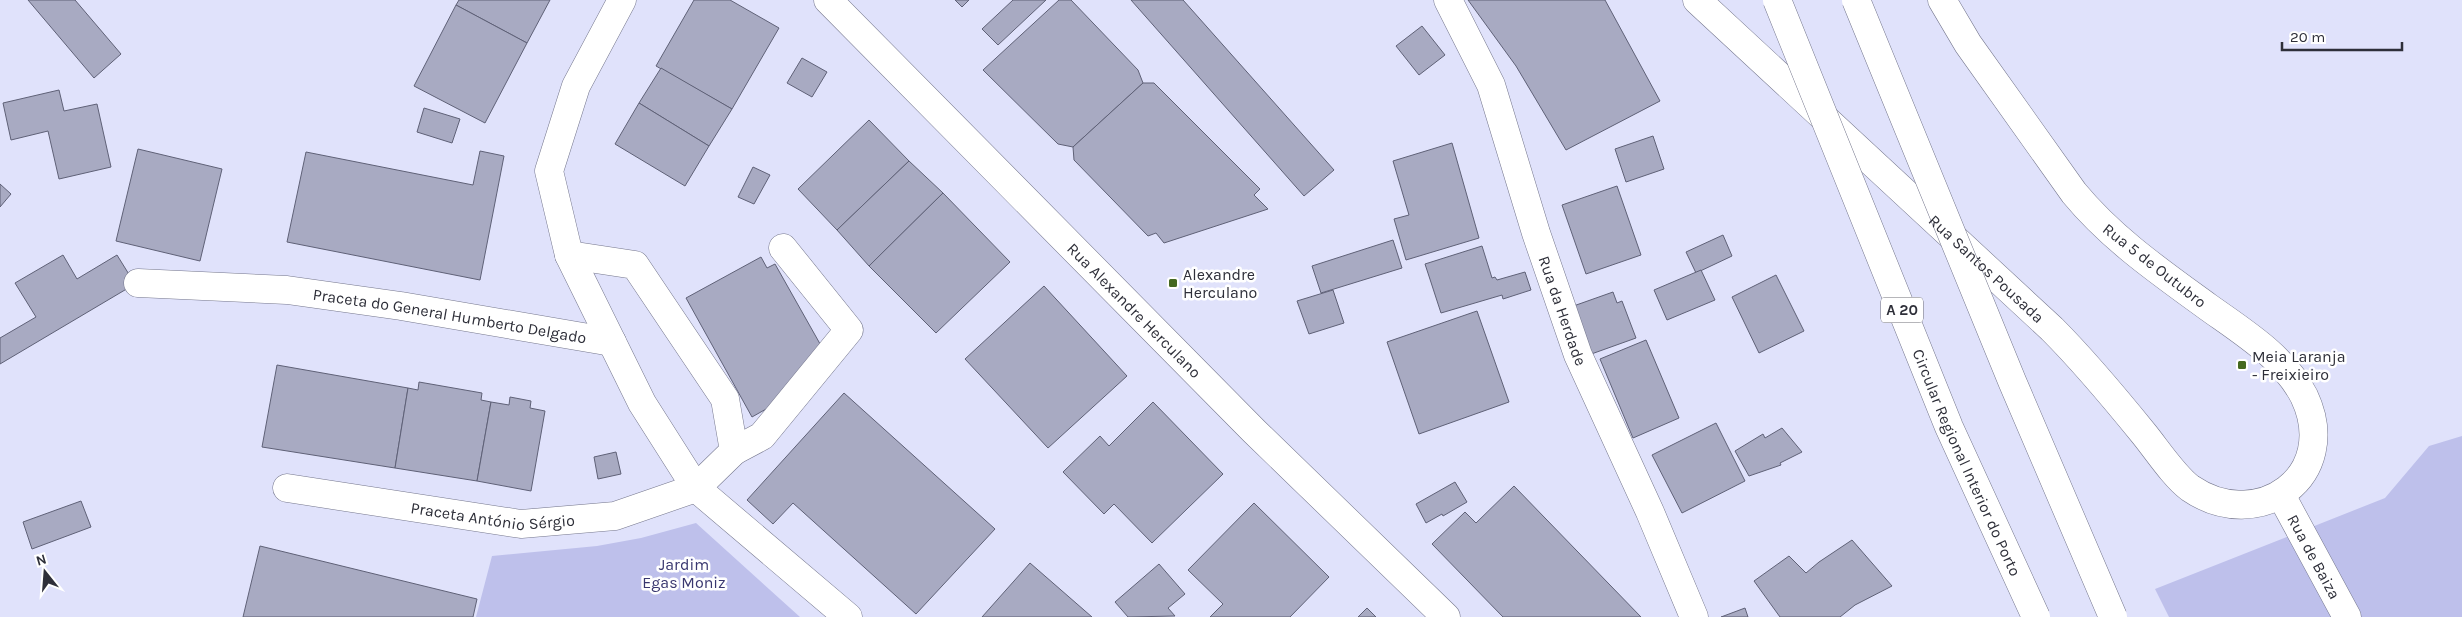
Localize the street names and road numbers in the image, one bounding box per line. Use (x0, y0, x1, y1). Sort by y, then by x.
street label: Rua Santos Pousada (1925, 211, 2048, 327)
street label: Rua 5 de Outubro (2099, 219, 2210, 312)
street label: Rua Alexandre Herculano (1063, 239, 1205, 382)
street label: Rua da Herdade (1535, 253, 1591, 369)
street label: Praceta do General Humberto Delgado (312, 285, 588, 347)
road number: A 20 (1881, 298, 1923, 322)
street label: Circular Regional Interior do Porto (1909, 346, 2025, 579)
street label: Praceta António Sérgio (409, 498, 576, 535)
street label: Rua de Baiza (2283, 511, 2344, 602)

